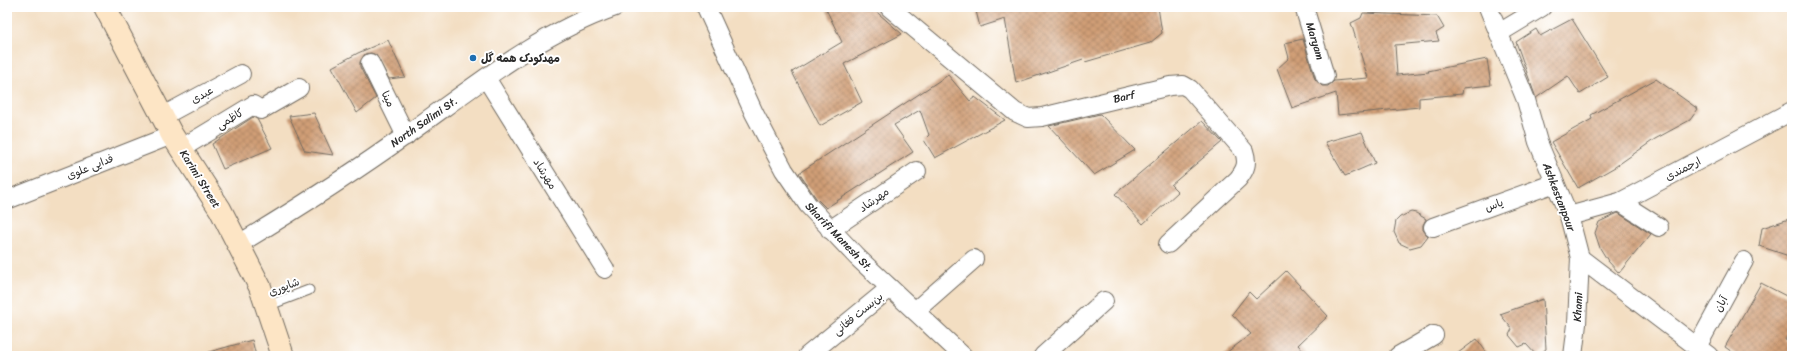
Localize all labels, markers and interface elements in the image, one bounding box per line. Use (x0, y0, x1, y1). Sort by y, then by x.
street label: Maryam (1300, 20, 1330, 62)
place label: مهدکودک همه گل (481, 49, 560, 68)
marker: مهدکودک همه گل (468, 53, 478, 63)
street label: عبدی (187, 81, 217, 109)
street label: Barf (1111, 85, 1138, 109)
street label: مینا (376, 88, 400, 110)
street label: North Salimi St. (386, 92, 462, 152)
street label: کاظمی (213, 103, 248, 135)
street label: Karimi Street (174, 146, 226, 212)
street label: فدایی علوی (64, 149, 116, 185)
street label: ارجمندی (1662, 152, 1704, 186)
street label: مهرشاد (528, 155, 562, 193)
street label: Ashkestanpour (1537, 159, 1581, 236)
street label: مهرشاد (855, 183, 893, 217)
street label: یاس (1482, 193, 1506, 217)
street label: Sharifi Manesh St. (800, 198, 878, 276)
street label: شاپوری (266, 272, 302, 302)
street label: بن‌بست فغانی (829, 288, 887, 340)
street label: Khami (1568, 291, 1588, 322)
street label: آبان (1709, 291, 1734, 316)

